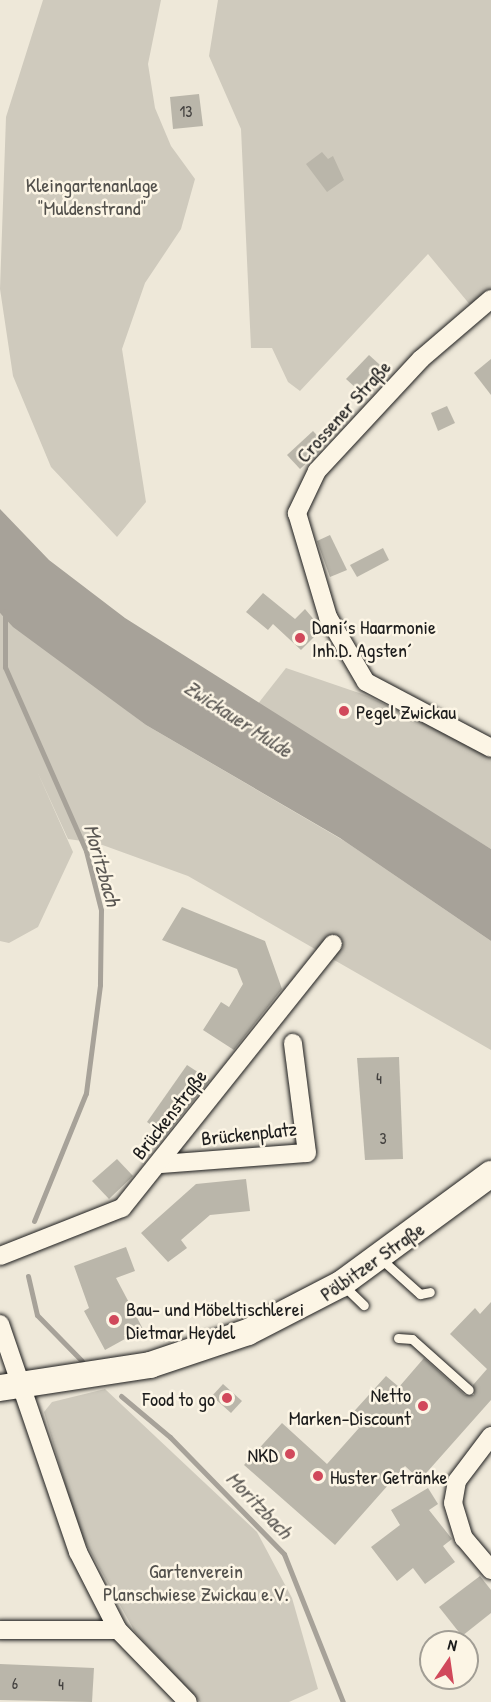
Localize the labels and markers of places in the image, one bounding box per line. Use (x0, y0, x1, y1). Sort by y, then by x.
place label: Dani´s Haarmonie Inh.D. Agsten´ (312, 614, 436, 661)
marker: Dani´s Haarmonie Inh.D. Agsten´ (293, 631, 307, 645)
place label: Pegel Zwickau (356, 699, 456, 723)
marker: Pegel Zwickau (337, 704, 351, 718)
place label: Bau- und Möbeltischlerei Dietmar Heydel (126, 1296, 304, 1343)
marker: Bau- und Möbeltischlerei Dietmar Heydel (107, 1313, 121, 1327)
place label: Netto Marken-Discount (289, 1382, 411, 1429)
place label: Food to go (142, 1386, 215, 1410)
marker: Food to go (220, 1391, 234, 1405)
marker: Netto Marken-Discount (416, 1399, 430, 1413)
place label: NKD (247, 1442, 278, 1466)
marker: NKD (283, 1447, 297, 1461)
place label: Huster Getränke (330, 1464, 447, 1488)
marker: Huster Getränke (311, 1469, 325, 1483)

